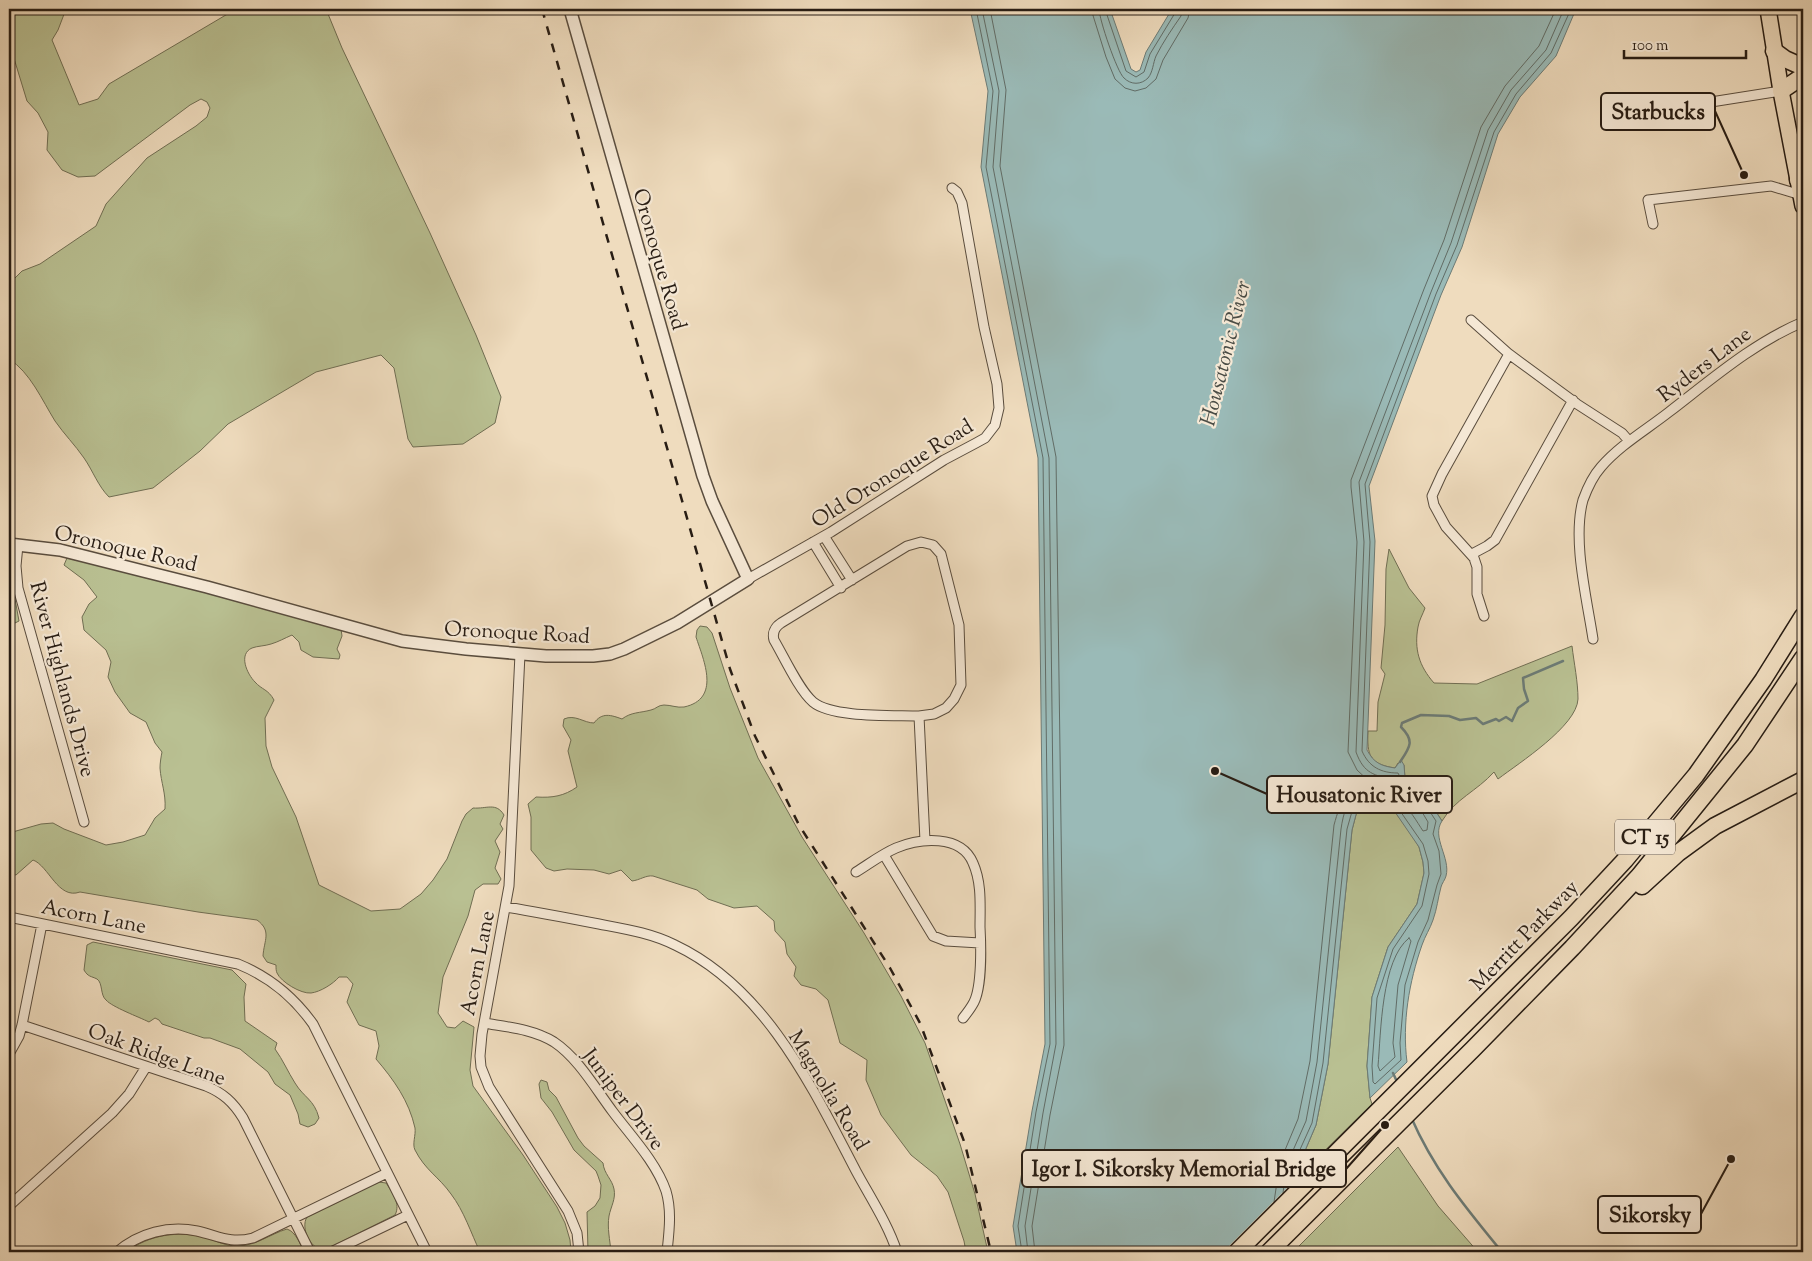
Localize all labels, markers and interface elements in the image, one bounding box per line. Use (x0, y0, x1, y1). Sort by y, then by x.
scale bar (1624, 28, 1747, 60)
text: 100 m (1632, 36, 1669, 57)
callout: Starbucks (1601, 93, 1715, 130)
text: Starbucks (1611, 98, 1705, 130)
street label: Oronoque Road (624, 185, 693, 334)
water label: Housatonic River (1193, 277, 1260, 430)
street label: Ryders Lane (1652, 320, 1758, 411)
street label: Old Oronoque Road (806, 413, 980, 537)
street label: Oronoque Road (51, 519, 200, 581)
street label: River Highlands Drive (21, 578, 102, 781)
street label: Oronoque Road (443, 615, 591, 653)
callout: Housatonic River (1267, 776, 1452, 813)
text: Housatonic River (1276, 781, 1442, 813)
road number: CT 15 (1615, 820, 1675, 854)
street label: Merritt Parkway (1464, 874, 1587, 999)
street label: Acorn Lane (39, 893, 149, 943)
street label: Acorn Lane (454, 908, 504, 1018)
street label: Oak Ridge Lane (83, 1017, 230, 1095)
street label: Magnolia Road (779, 1025, 875, 1157)
street label: Juniper Drive (573, 1042, 671, 1157)
callout: Igor I. Sikorsky Memorial Bridge (1022, 1150, 1346, 1187)
text: Igor I. Sikorsky Memorial Bridge (1032, 1155, 1336, 1187)
callout: Sikorsky (1598, 1196, 1701, 1233)
text: Sikorsky (1609, 1201, 1691, 1233)

